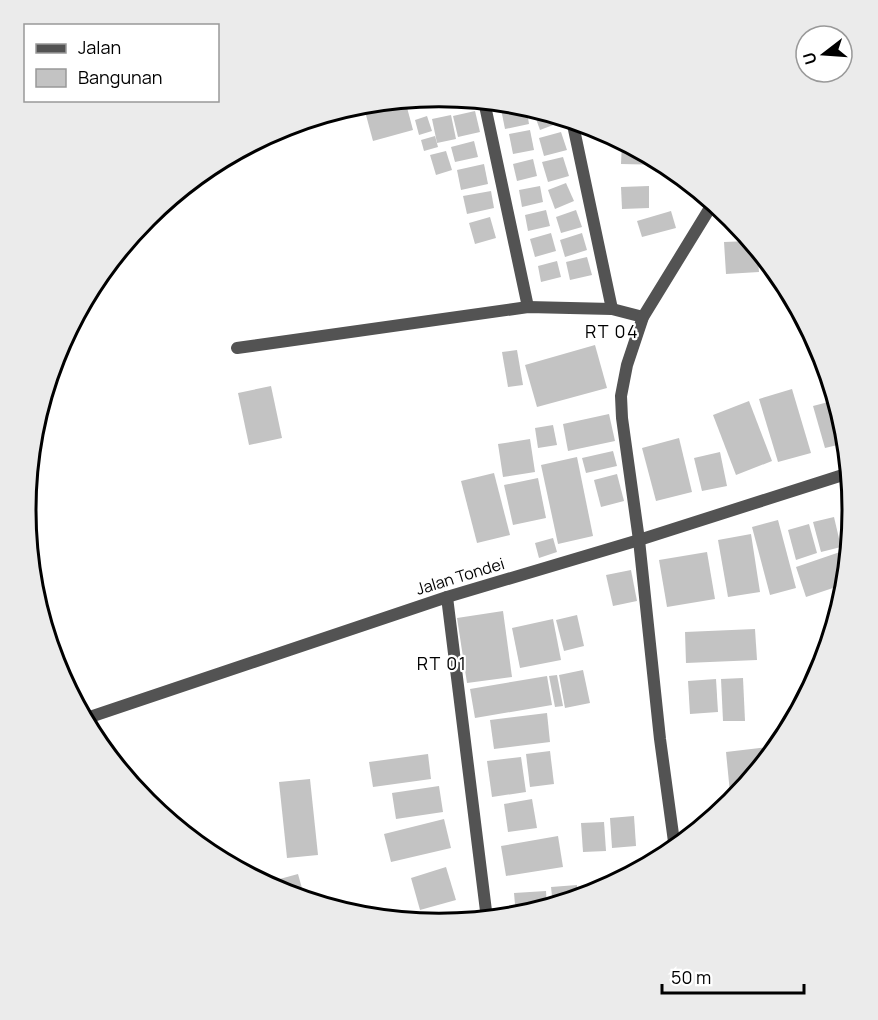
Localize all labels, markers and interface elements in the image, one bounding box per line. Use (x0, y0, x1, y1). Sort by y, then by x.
legend (24, 24, 219, 102)
north arrow (794, 24, 854, 84)
text: Jalan (78, 35, 121, 59)
text: U (797, 50, 822, 67)
text: Bangunan (78, 65, 162, 89)
district label: RT 04 (585, 319, 639, 343)
street label: Jalan Tondei (413, 552, 507, 600)
district label: RT 01 (417, 651, 467, 675)
scale bar (662, 957, 804, 995)
text: 50 m (671, 965, 711, 989)

